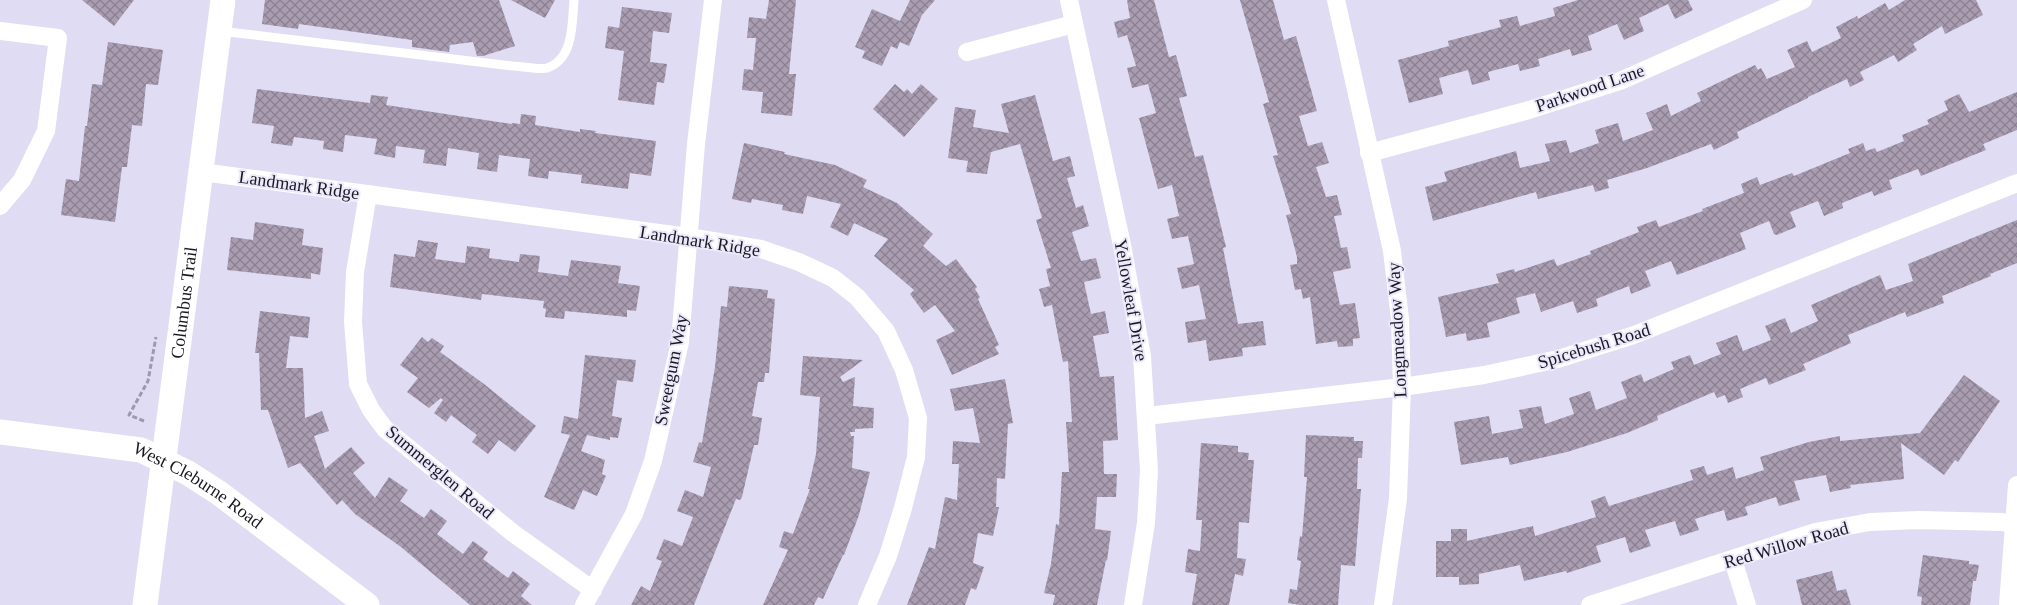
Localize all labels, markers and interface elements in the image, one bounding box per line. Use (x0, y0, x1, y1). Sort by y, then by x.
street label: Parkwood Lane (1533, 60, 1647, 116)
street label: Landmark Ridge (237, 167, 361, 203)
street label: Landmark Ridge (638, 222, 762, 260)
street label: Yellowleaf Drive (1110, 237, 1152, 363)
street label: Columbus Trail (167, 245, 201, 360)
street label: Longmeadow Way (1383, 262, 1411, 398)
street label: Sweetgum Way (650, 313, 692, 427)
street label: Spicebush Road (1535, 319, 1653, 373)
street label: Summerglen Road (382, 421, 498, 523)
street label: West Cleburne Road (130, 438, 266, 532)
street label: Red Willow Road (1721, 518, 1851, 572)

